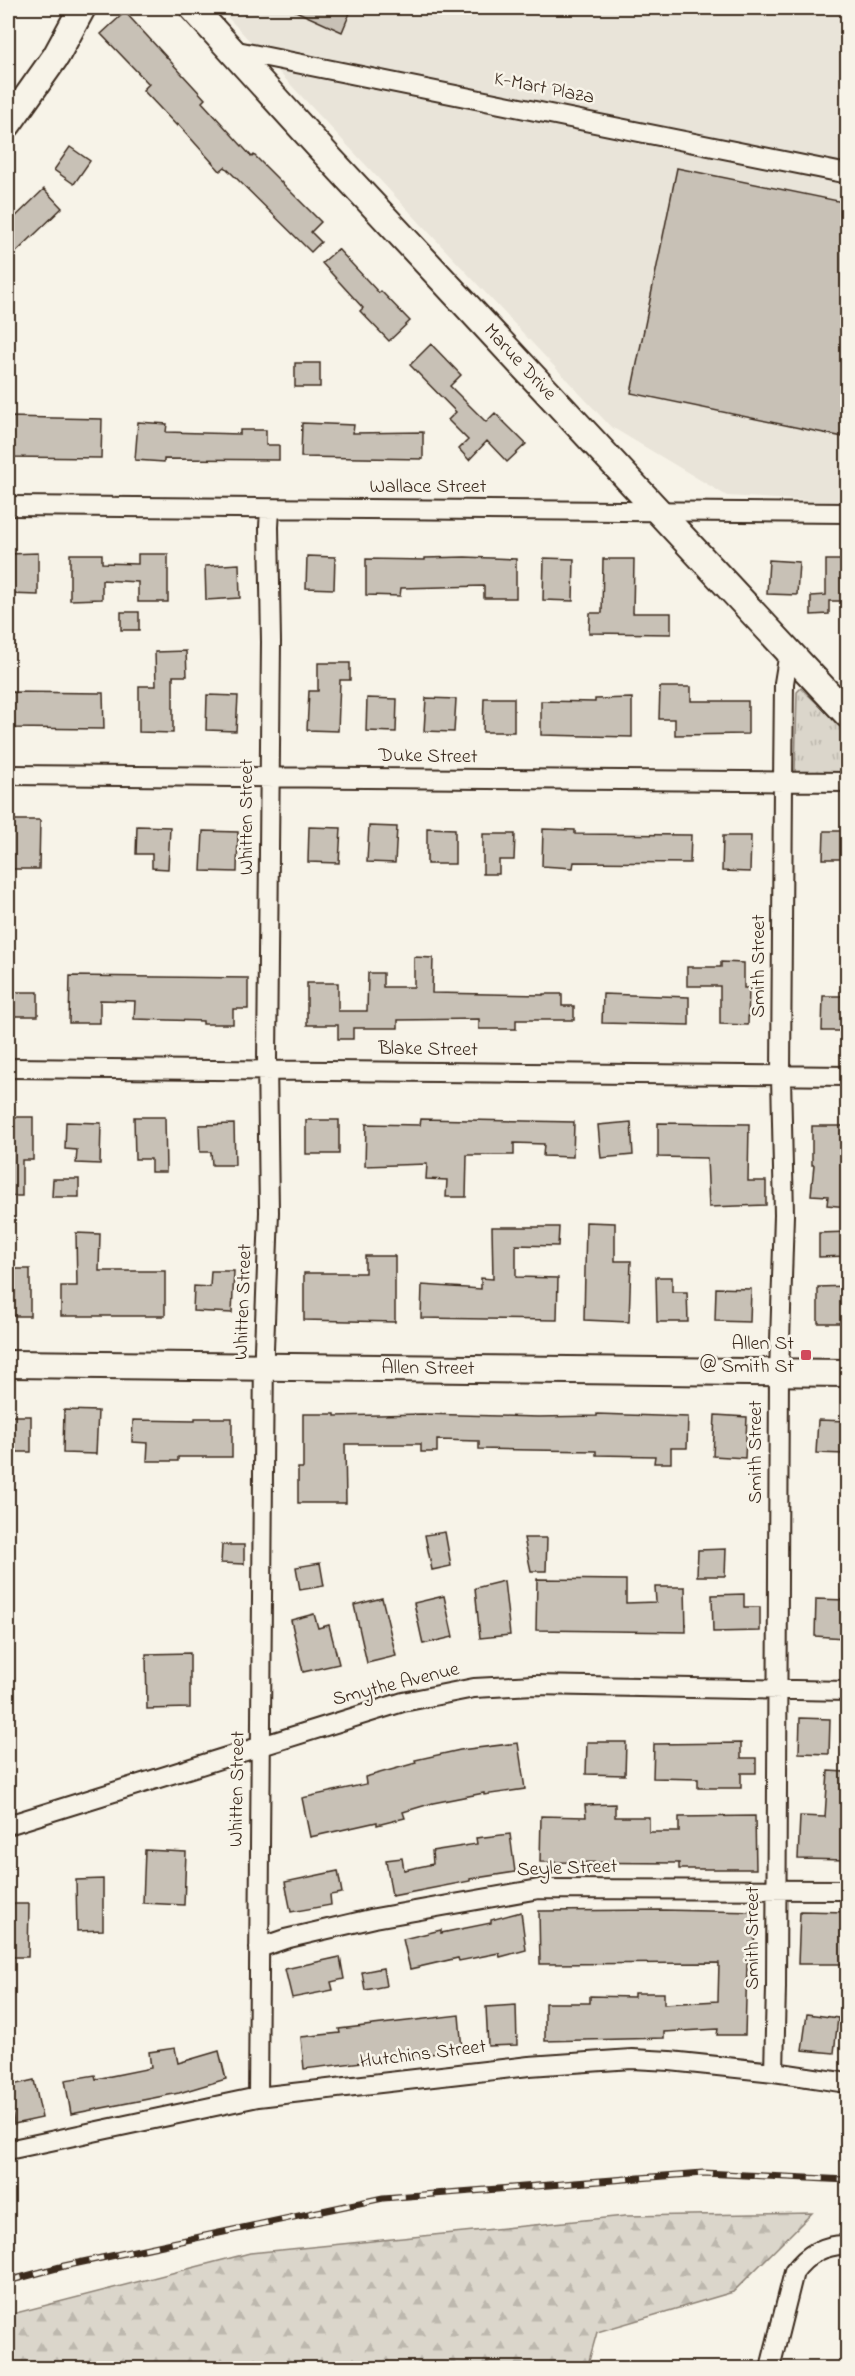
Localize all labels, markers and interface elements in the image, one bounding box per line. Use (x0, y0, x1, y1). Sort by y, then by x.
street label: K-Mart Plaza (491, 65, 597, 113)
street label: Marue Drive (476, 317, 563, 408)
street label: Wallace Street (369, 473, 487, 502)
street label: Duke Street (377, 742, 478, 772)
street label: Whitten Street (233, 759, 262, 875)
street label: Smith Street (745, 914, 774, 1018)
street label: Blake Street (377, 1035, 478, 1065)
street label: Whitten Street (227, 1243, 261, 1361)
place label: Allen St @ Smith St (700, 1330, 794, 1382)
marker: Allen St @ Smith St (799, 1348, 813, 1362)
street label: Allen Street (381, 1354, 475, 1384)
street label: Smith Street (742, 1400, 771, 1504)
street label: Smythe Avenue (330, 1655, 462, 1715)
street label: Whitten Street (222, 1730, 254, 1847)
street label: Seyle Street (516, 1853, 618, 1885)
street label: Smith Street (739, 1886, 768, 1990)
street label: Hutchins Street (358, 2033, 488, 2077)

